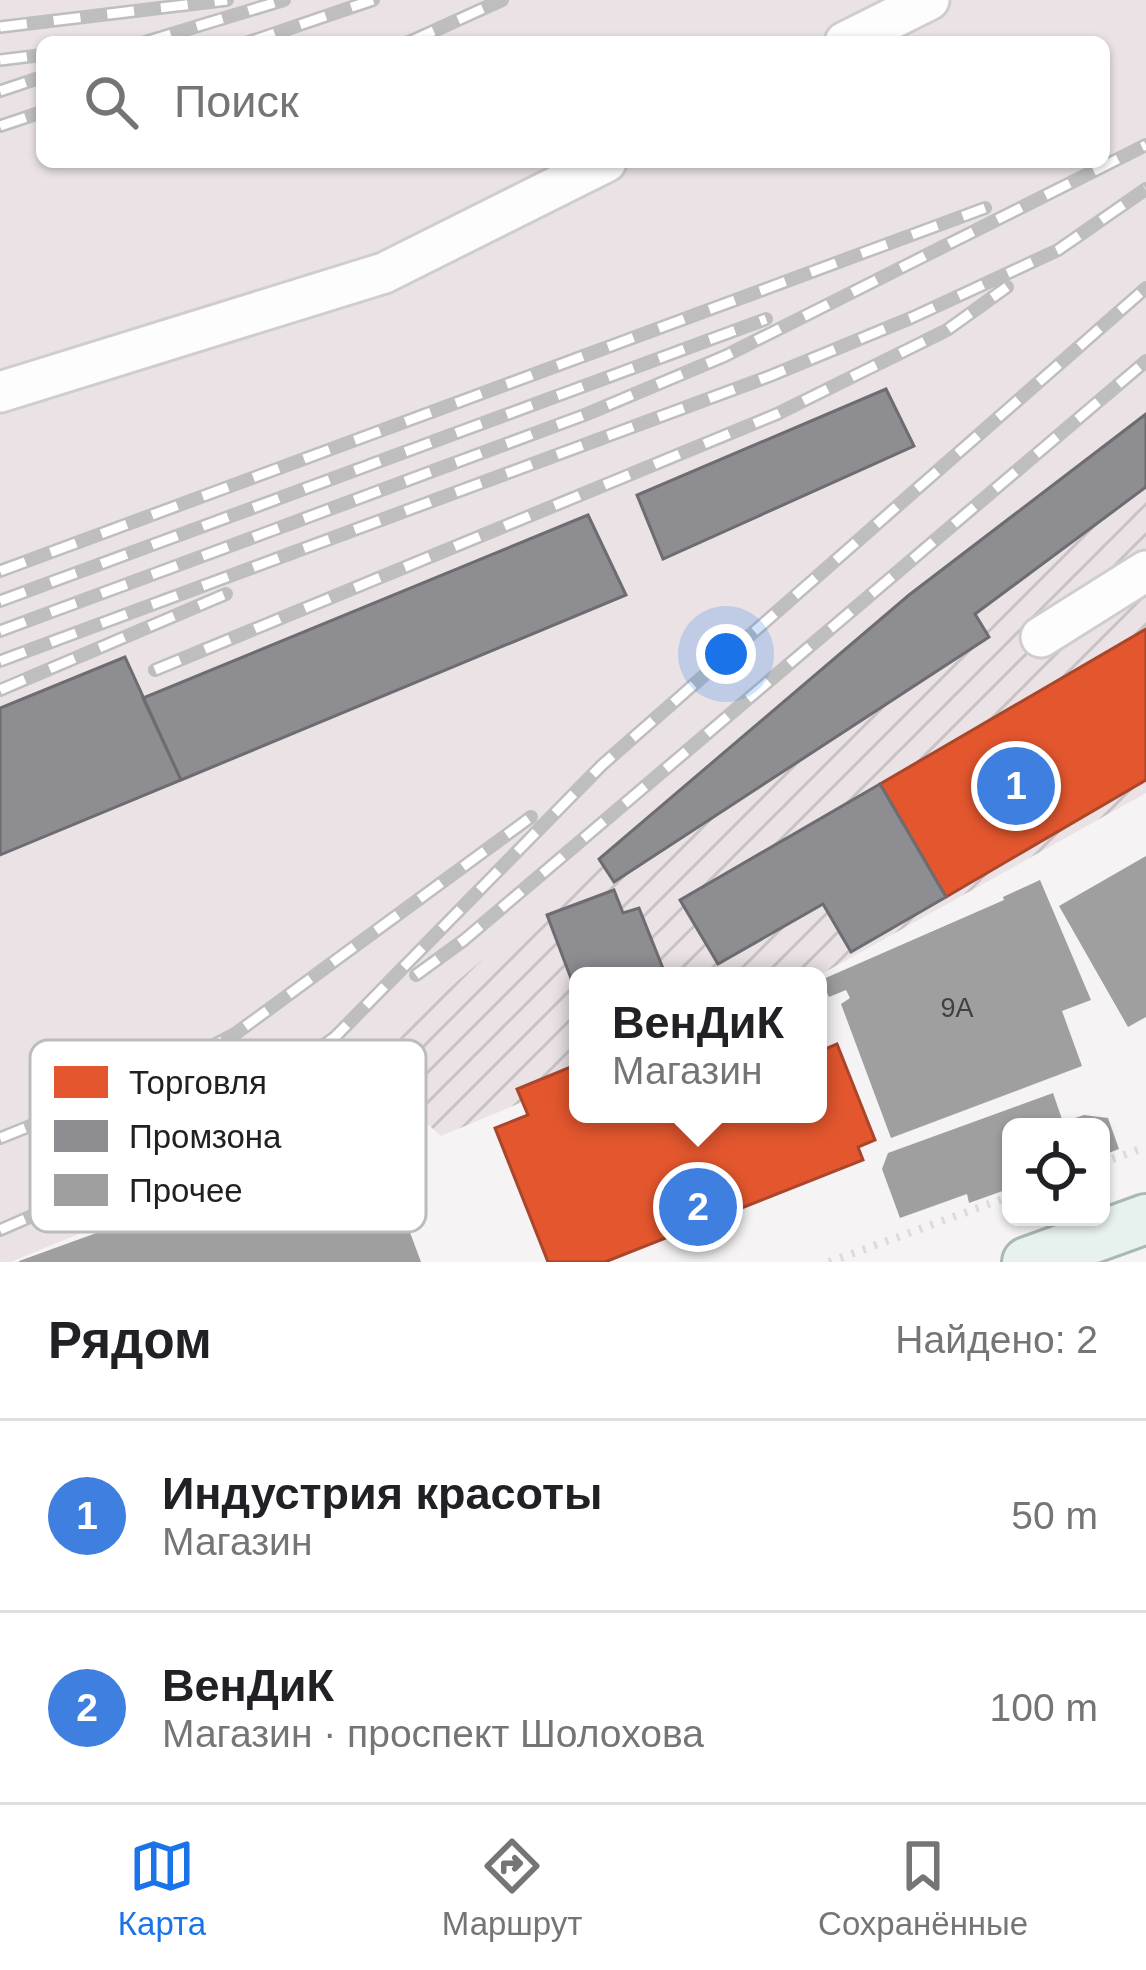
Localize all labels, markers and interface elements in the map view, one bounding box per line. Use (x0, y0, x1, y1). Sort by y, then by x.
search box (36, 36, 1110, 168)
icon: search (78, 69, 144, 135)
text: Поиск (174, 76, 299, 127)
your location (696, 624, 756, 684)
pin: 1 (977, 741, 1055, 831)
popup (569, 967, 827, 1123)
house number: 9А (940, 993, 974, 1023)
text: ВенДиК (612, 997, 784, 1048)
legend (30, 1040, 426, 1232)
text: Магазин (612, 1049, 763, 1092)
text: Торговля (129, 1064, 267, 1101)
text: Промзона (129, 1118, 282, 1155)
map controls (1002, 1118, 1110, 1226)
button: locate (1002, 1118, 1110, 1226)
pin: 2 (659, 1162, 737, 1252)
text: Прочее (129, 1172, 243, 1209)
text: Рядом (48, 1312, 212, 1369)
text: Найдено: 2 (895, 1318, 1098, 1361)
text: Индустрия красоты (162, 1468, 602, 1519)
text: 1 (76, 1494, 98, 1537)
text: 50 m (1011, 1494, 1098, 1537)
text: Магазин (162, 1520, 312, 1563)
text: ВенДиК (162, 1660, 334, 1711)
text: 2 (76, 1686, 98, 1729)
text: 100 m (990, 1686, 1098, 1729)
text: Магазин · проспект Шолохова (162, 1712, 704, 1755)
tab: Карта (118, 1833, 206, 1943)
tab: Маршрут (442, 1833, 582, 1943)
tab: Сохранённые (818, 1833, 1028, 1943)

